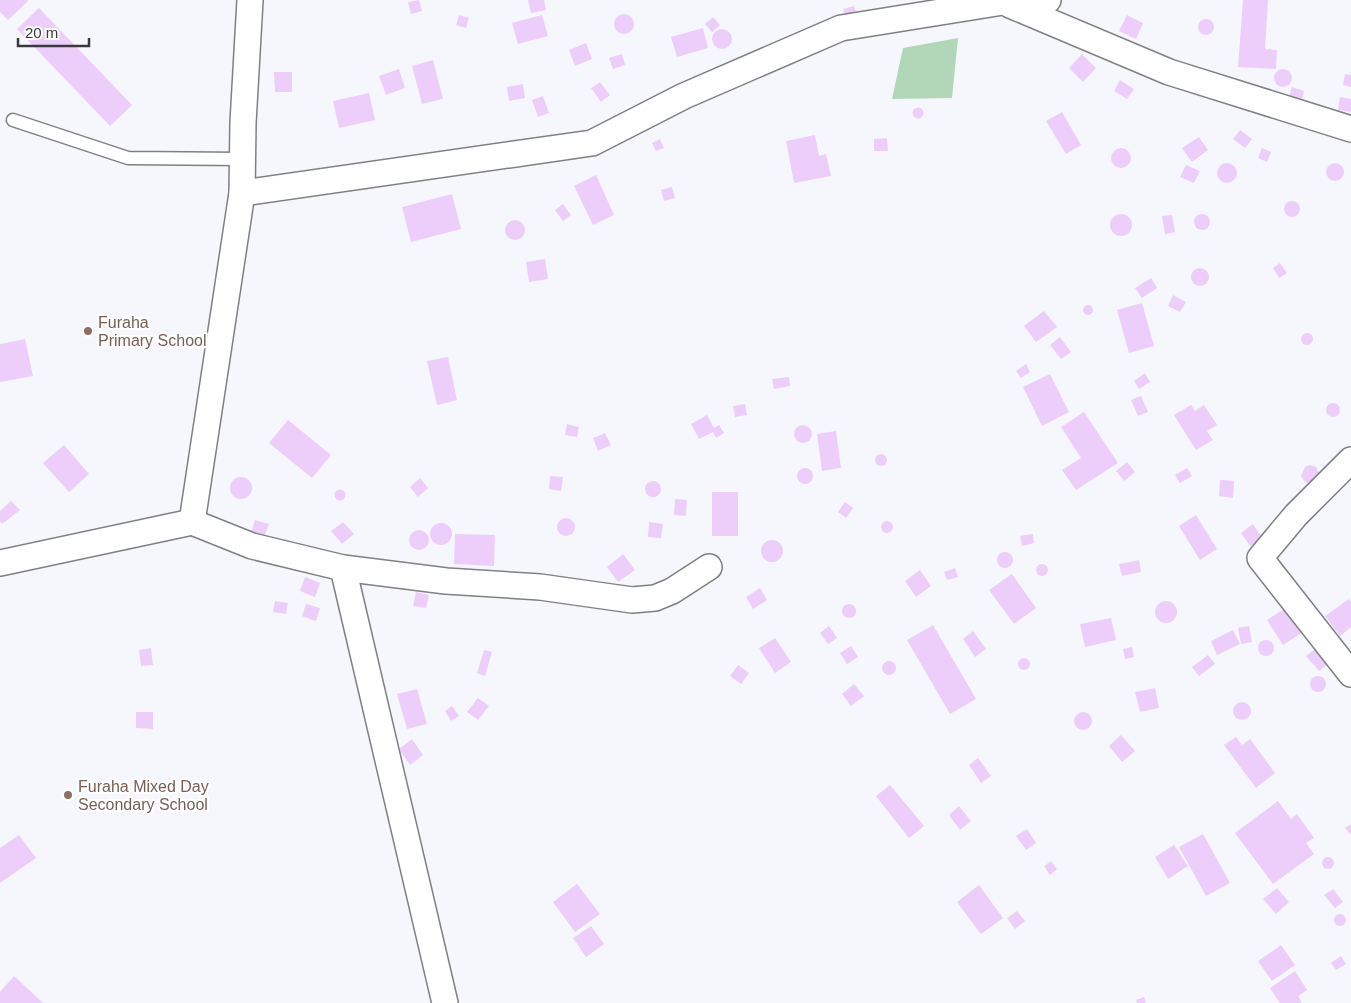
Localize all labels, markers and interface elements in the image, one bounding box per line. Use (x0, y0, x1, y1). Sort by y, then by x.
scale bar (18, 15, 89, 47)
text: 20 m (25, 24, 58, 41)
place label: Furaha Primary School (98, 314, 206, 349)
marker: Furaha Primary School (82, 325, 94, 337)
place label: Furaha Mixed Day Secondary School (78, 778, 209, 813)
marker: Furaha Mixed Day Secondary School (62, 789, 74, 801)

